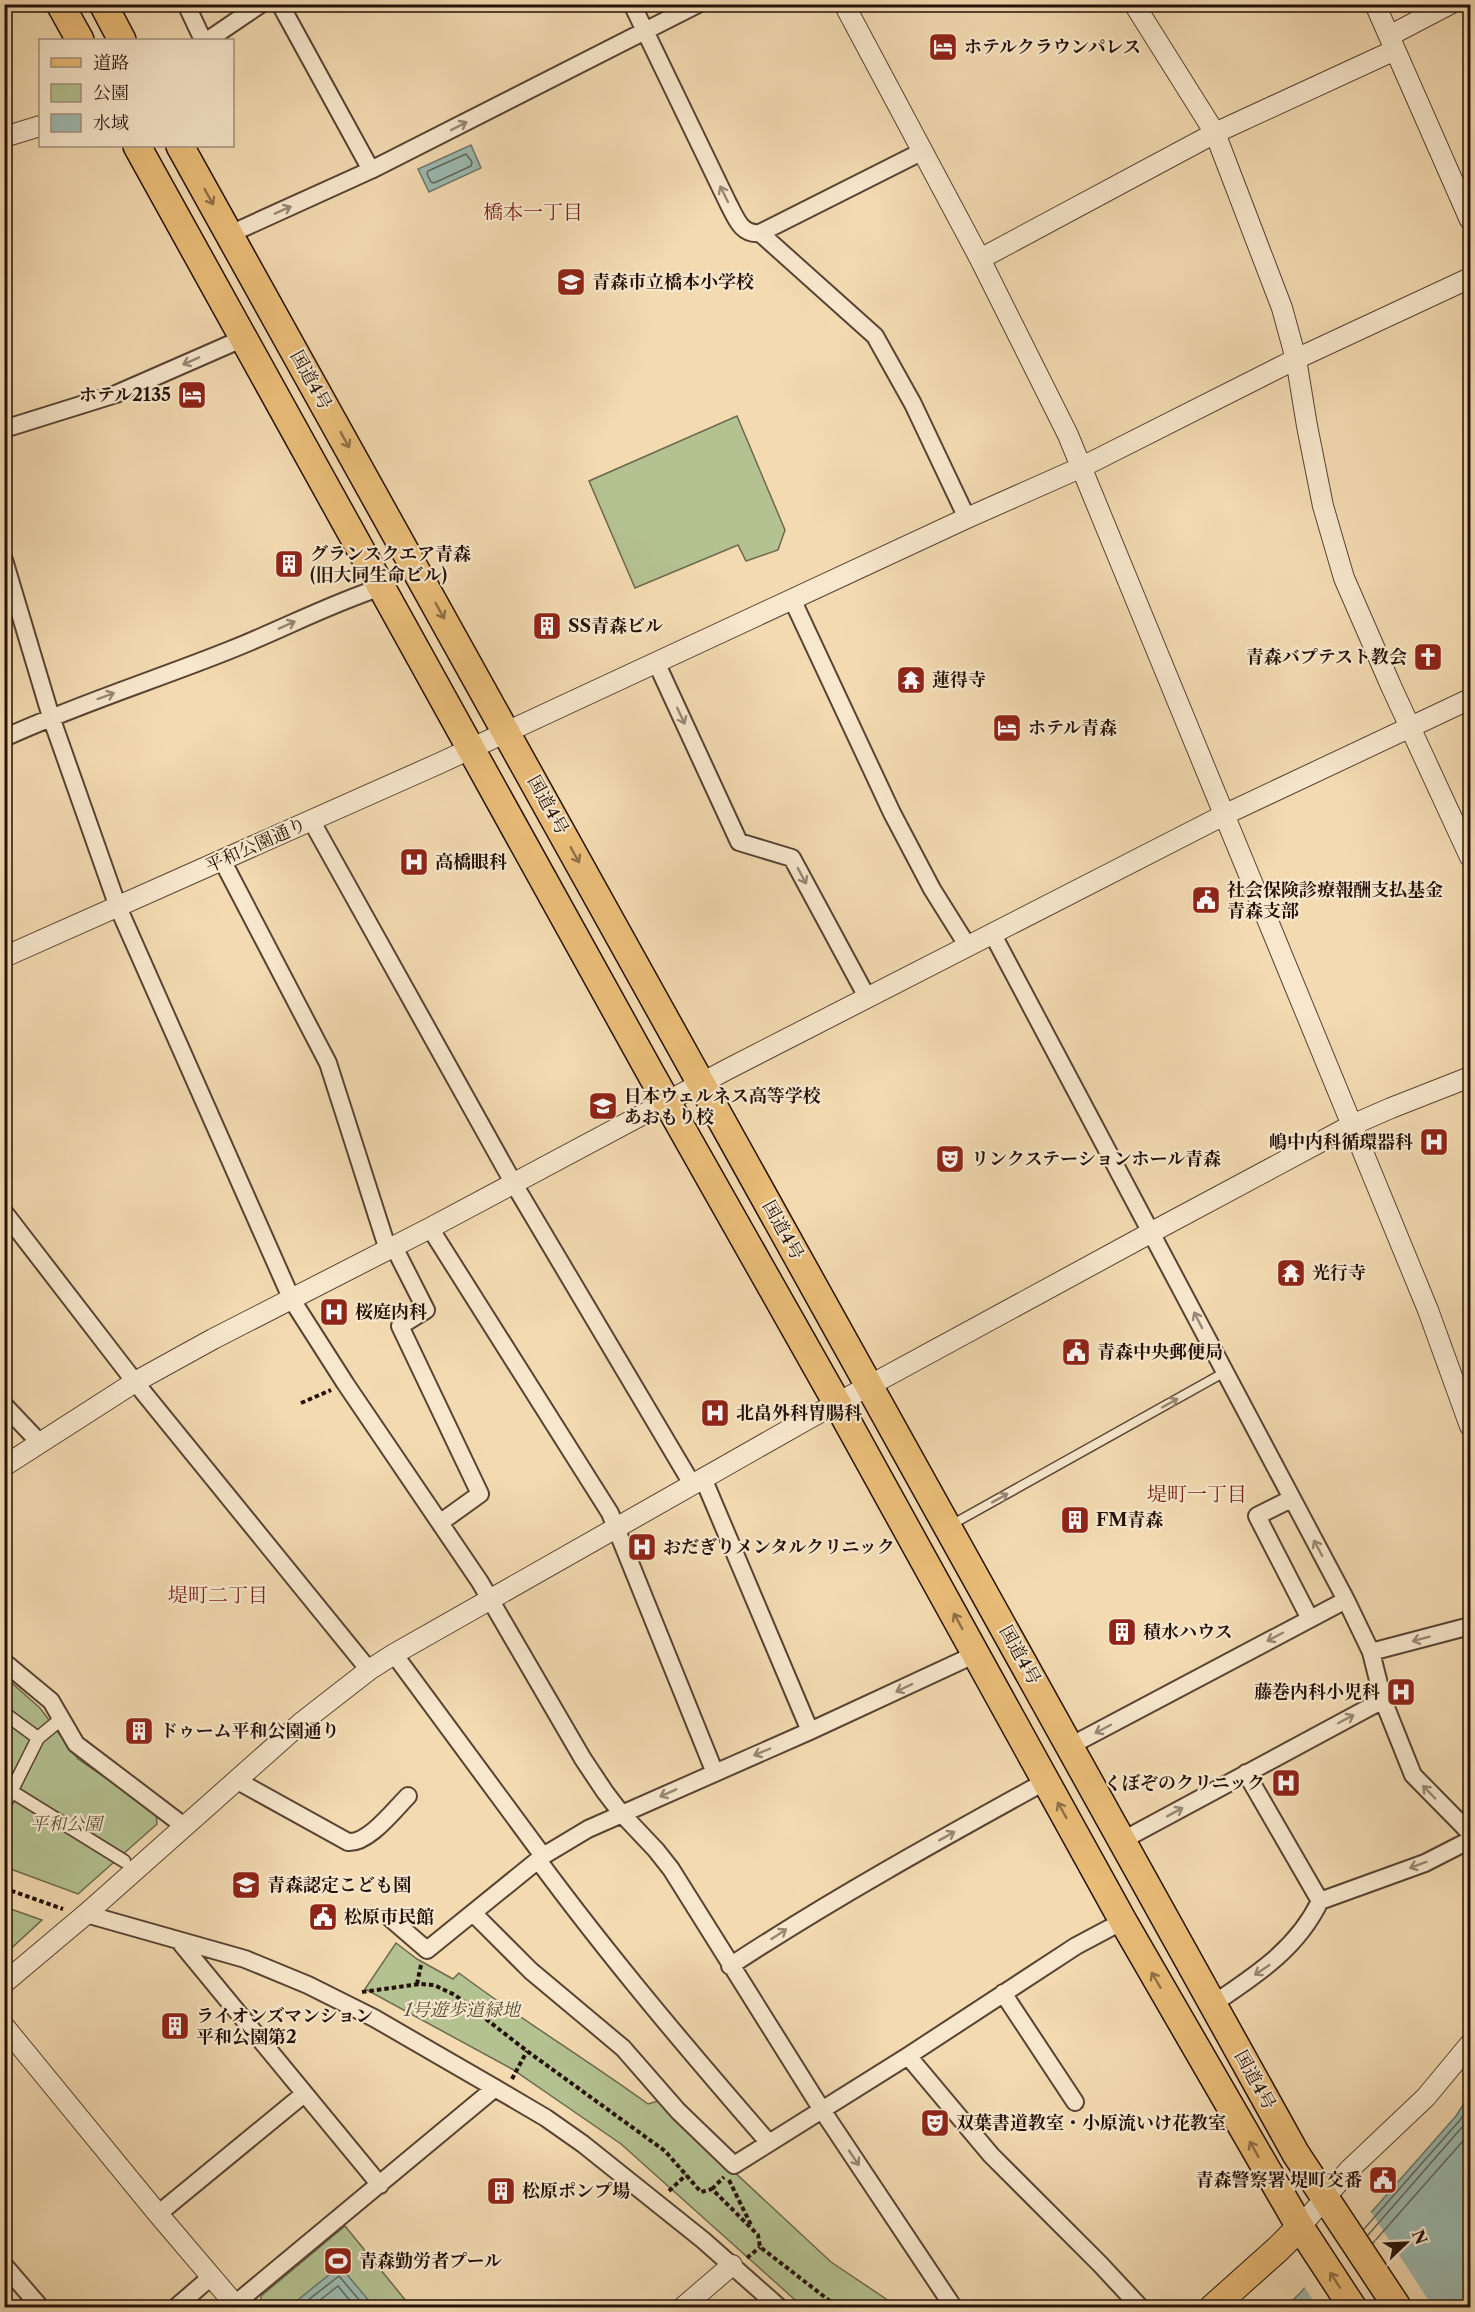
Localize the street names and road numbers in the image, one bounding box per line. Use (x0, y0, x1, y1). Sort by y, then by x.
street label: 国道4号 (286, 347, 336, 413)
street label: 国道4号 (523, 772, 573, 838)
street label: 平和公園通り (202, 813, 310, 877)
street label: 国道4号 (758, 1197, 808, 1263)
street label: 国道4号 (995, 1622, 1045, 1688)
street label: 国道4号 (1230, 2047, 1280, 2113)

